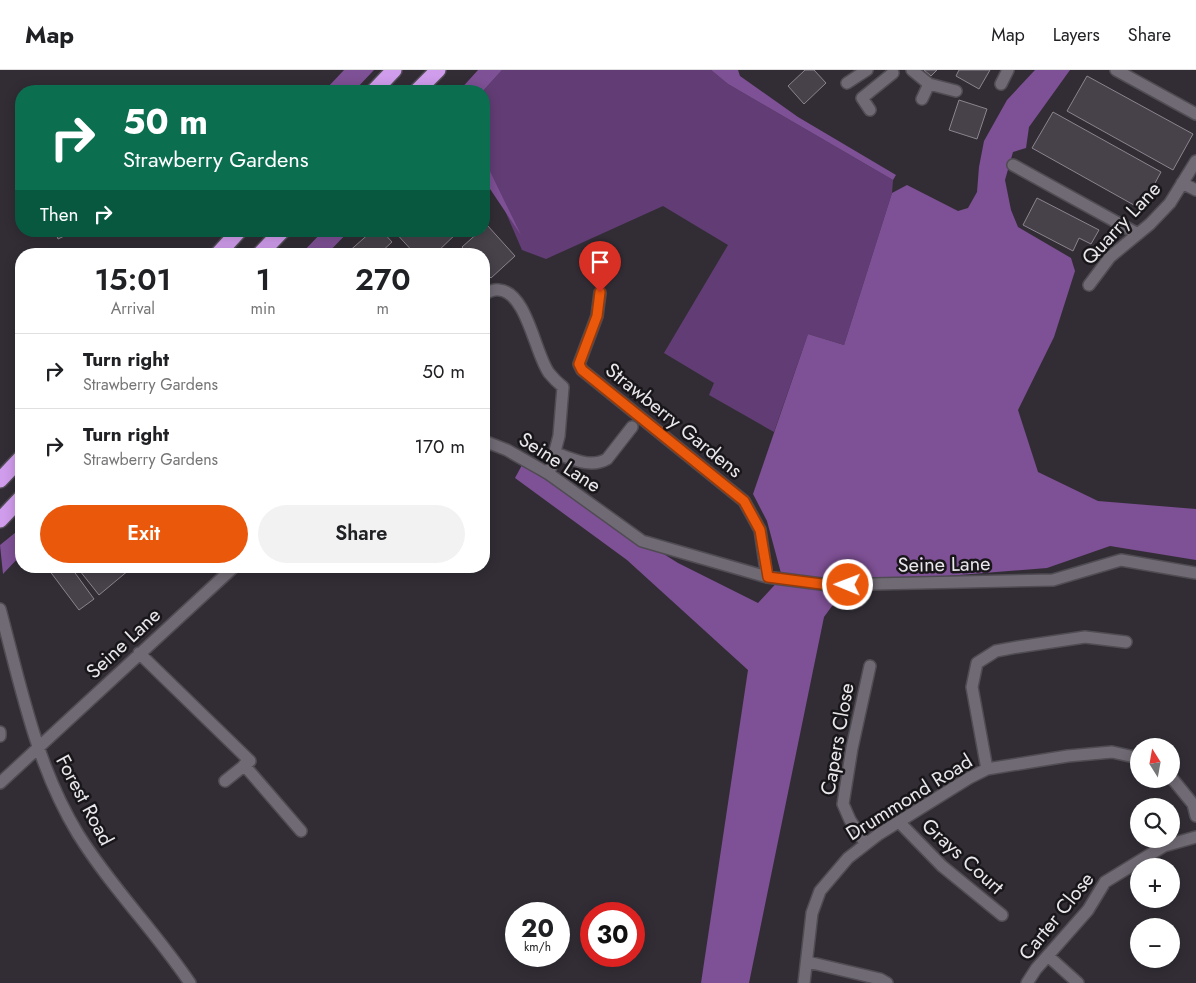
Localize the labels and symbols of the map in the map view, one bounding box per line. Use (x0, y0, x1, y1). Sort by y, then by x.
street label: Quarry Lane (1075, 175, 1168, 271)
pin (579, 241, 621, 292)
street label: Strawberry Gardens (599, 356, 748, 485)
street label: Seine Lane (513, 425, 606, 500)
street label: Seine Lane (897, 549, 991, 580)
position arrow (821, 558, 873, 610)
street label: Seine Lane (80, 601, 167, 686)
street label: Capers Close (813, 681, 862, 798)
north arrow (1130, 738, 1180, 788)
street label: Drummond Road (840, 747, 978, 848)
street label: Forest Road (48, 750, 121, 851)
street label: Grays Court (915, 812, 1010, 901)
street label: Carter Close (1012, 866, 1101, 967)
speed limit sign: 30 (580, 902, 645, 967)

